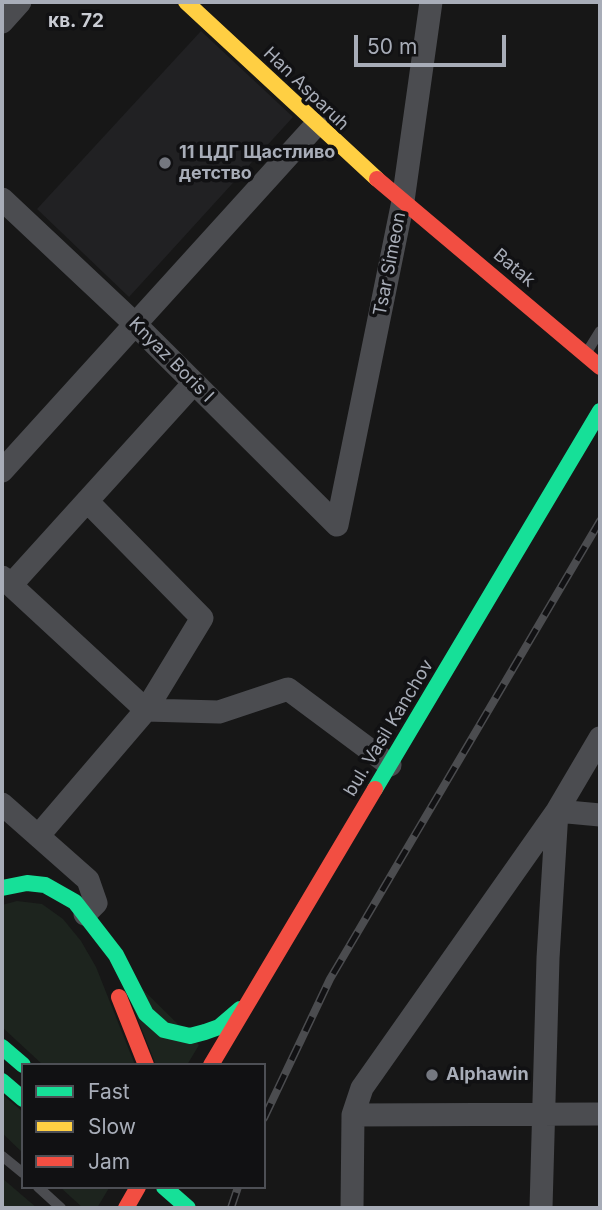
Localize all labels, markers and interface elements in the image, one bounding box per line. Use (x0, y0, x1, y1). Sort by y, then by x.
district label: кв. 72 (48, 10, 104, 32)
scale bar (357, 21, 509, 65)
text: 50 m (367, 34, 417, 59)
street label: Han Asparuh (259, 43, 353, 135)
place label: 11 ЦДГ Щастливо детство (179, 142, 335, 184)
marker: 11 ЦДГ Щастливо детство (157, 155, 173, 171)
street label: Tsar Simeon (369, 210, 411, 318)
street label: Batak (489, 244, 539, 292)
street label: Knyaz Boris I (124, 313, 218, 407)
street label: bul. Vasil Kanchov (340, 656, 438, 800)
legend (21, 1063, 266, 1189)
place label: Alphawin (446, 1064, 529, 1086)
marker: Alphawin (424, 1067, 440, 1083)
text: Fast (88, 1079, 130, 1104)
text: Slow (88, 1114, 136, 1139)
text: Jam (88, 1149, 130, 1174)

